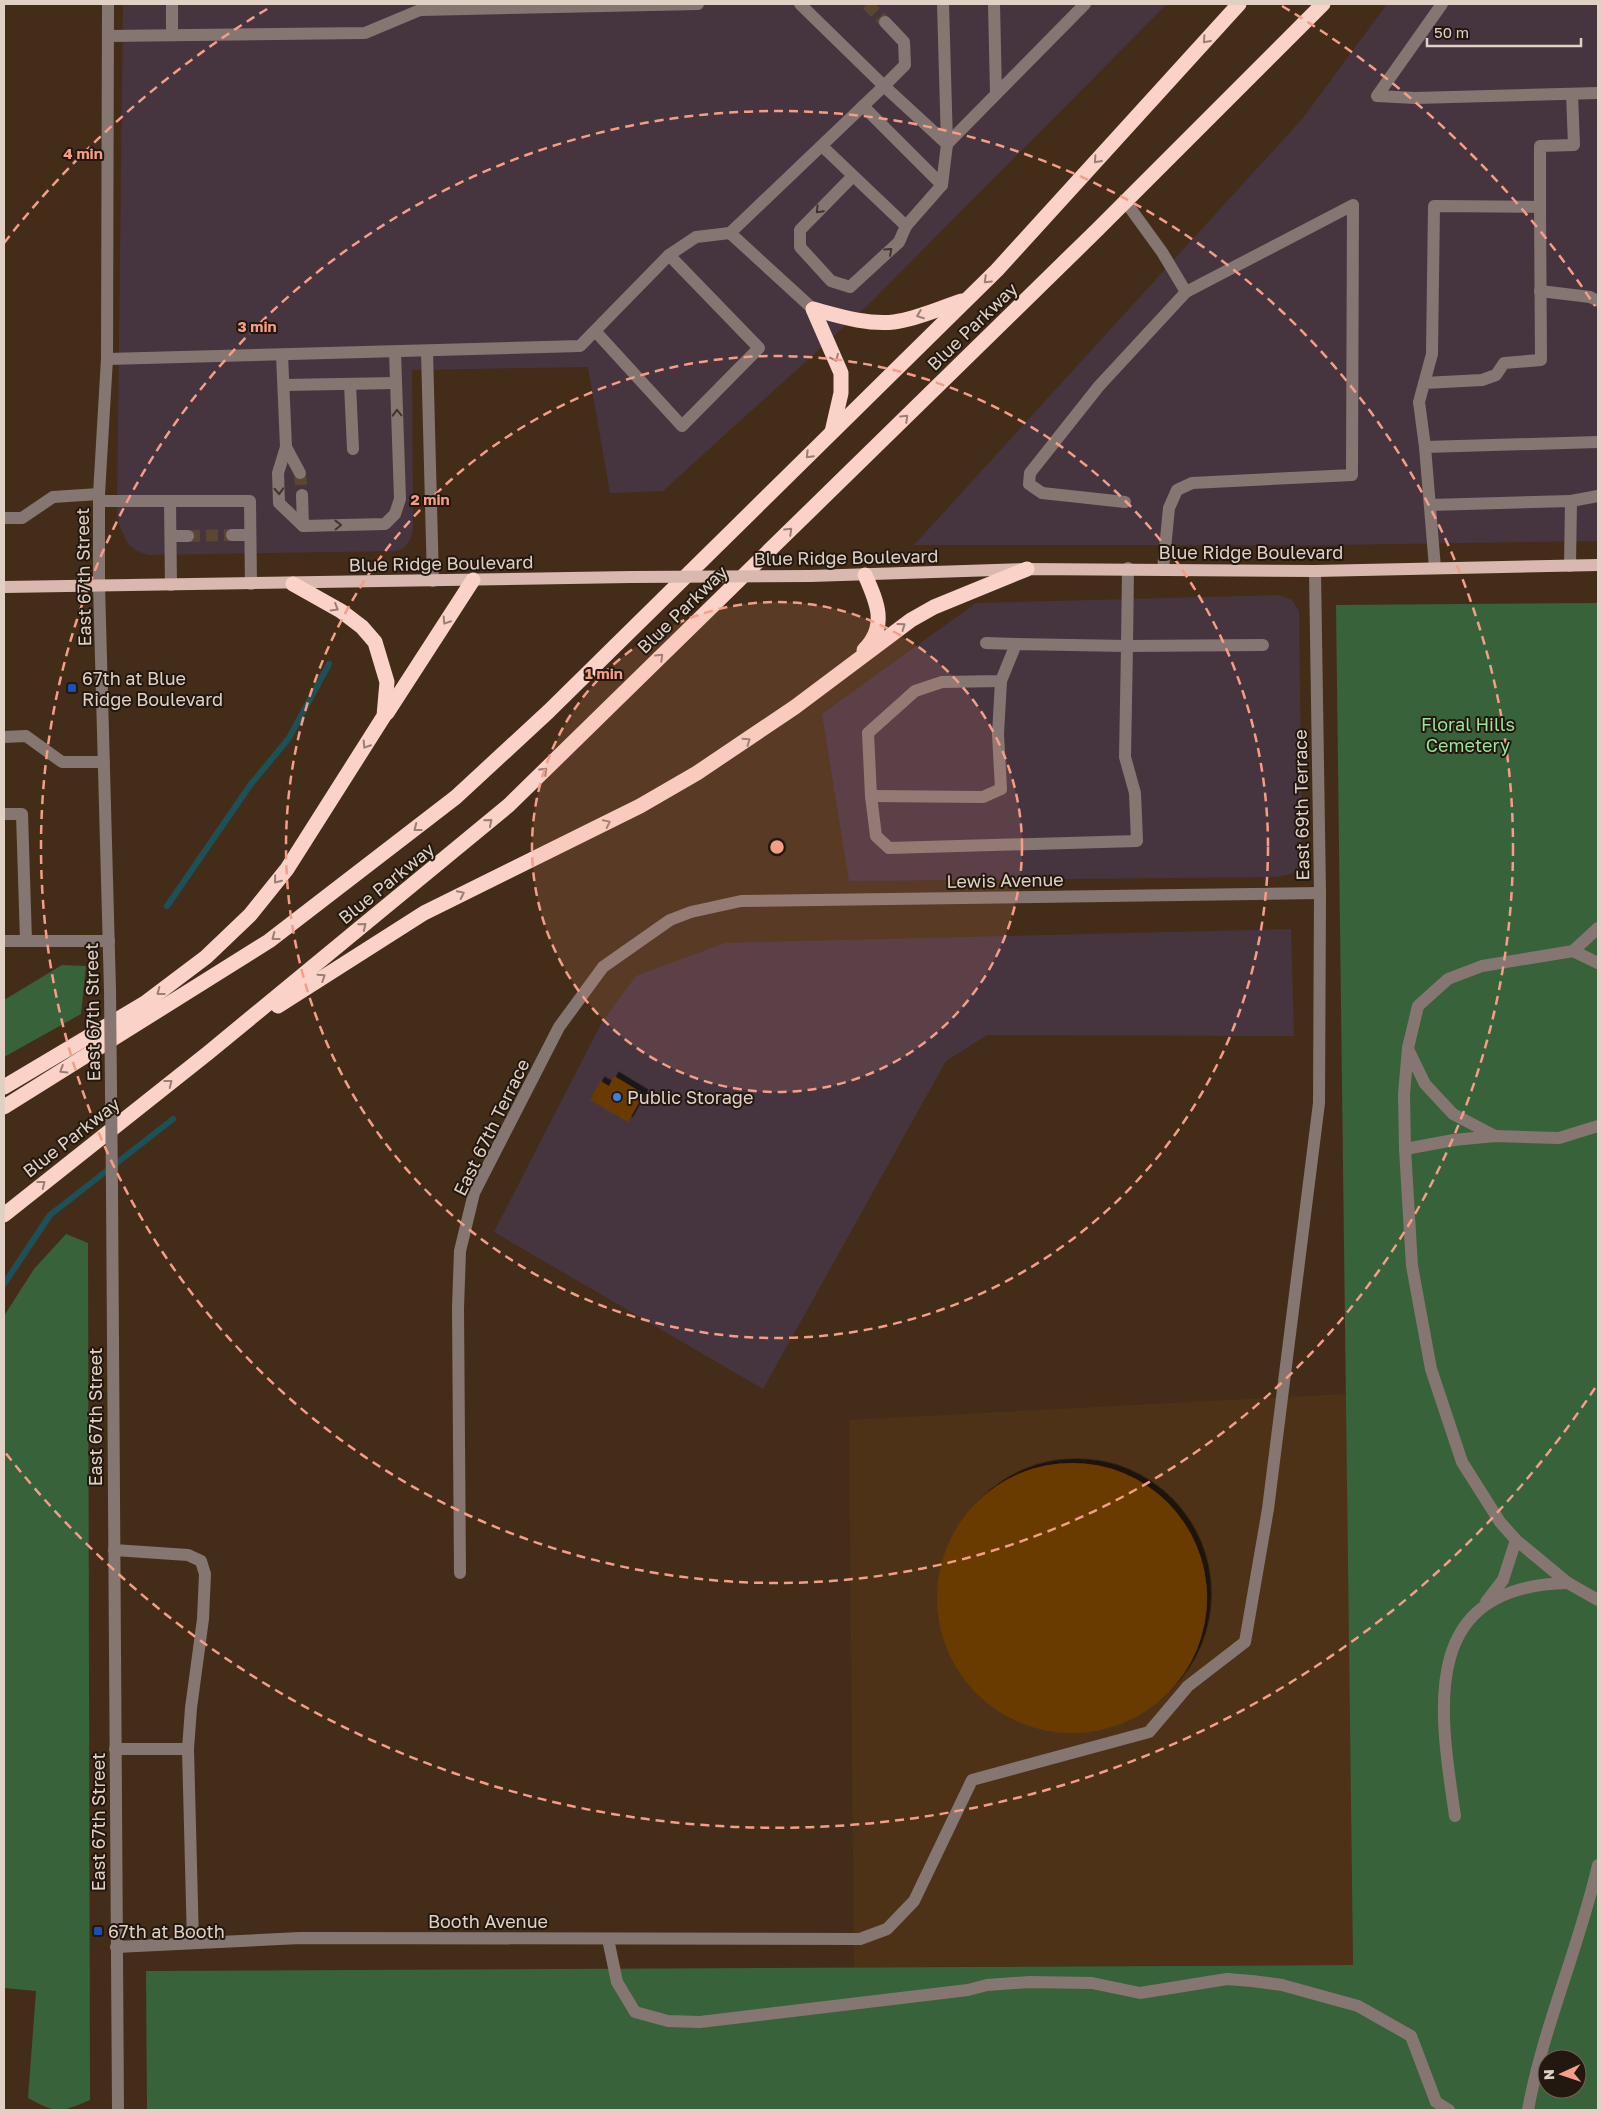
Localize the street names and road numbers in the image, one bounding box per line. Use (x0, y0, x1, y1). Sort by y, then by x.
street label: Blue Parkway (922, 277, 1022, 375)
street label: East 67th Street (71, 507, 95, 647)
street label: Blue Ridge Boulevard (1159, 541, 1343, 563)
street label: Blue Ridge Boulevard (753, 544, 939, 570)
street label: Blue Ridge Boulevard (348, 550, 534, 576)
street label: Blue Parkway (632, 560, 732, 658)
street label: East 69th Terrace (1289, 729, 1313, 881)
street label: Blue Parkway (334, 838, 438, 928)
street label: Lewis Avenue (946, 868, 1064, 892)
street label: East 67th Street (80, 942, 104, 1082)
street label: East 67th Terrace (448, 1055, 534, 1199)
street label: Blue Parkway (18, 1092, 124, 1182)
street label: East 67th Street (84, 1348, 106, 1486)
street label: East 67th Street (87, 1753, 109, 1891)
street label: Booth Avenue (428, 1910, 548, 1932)

